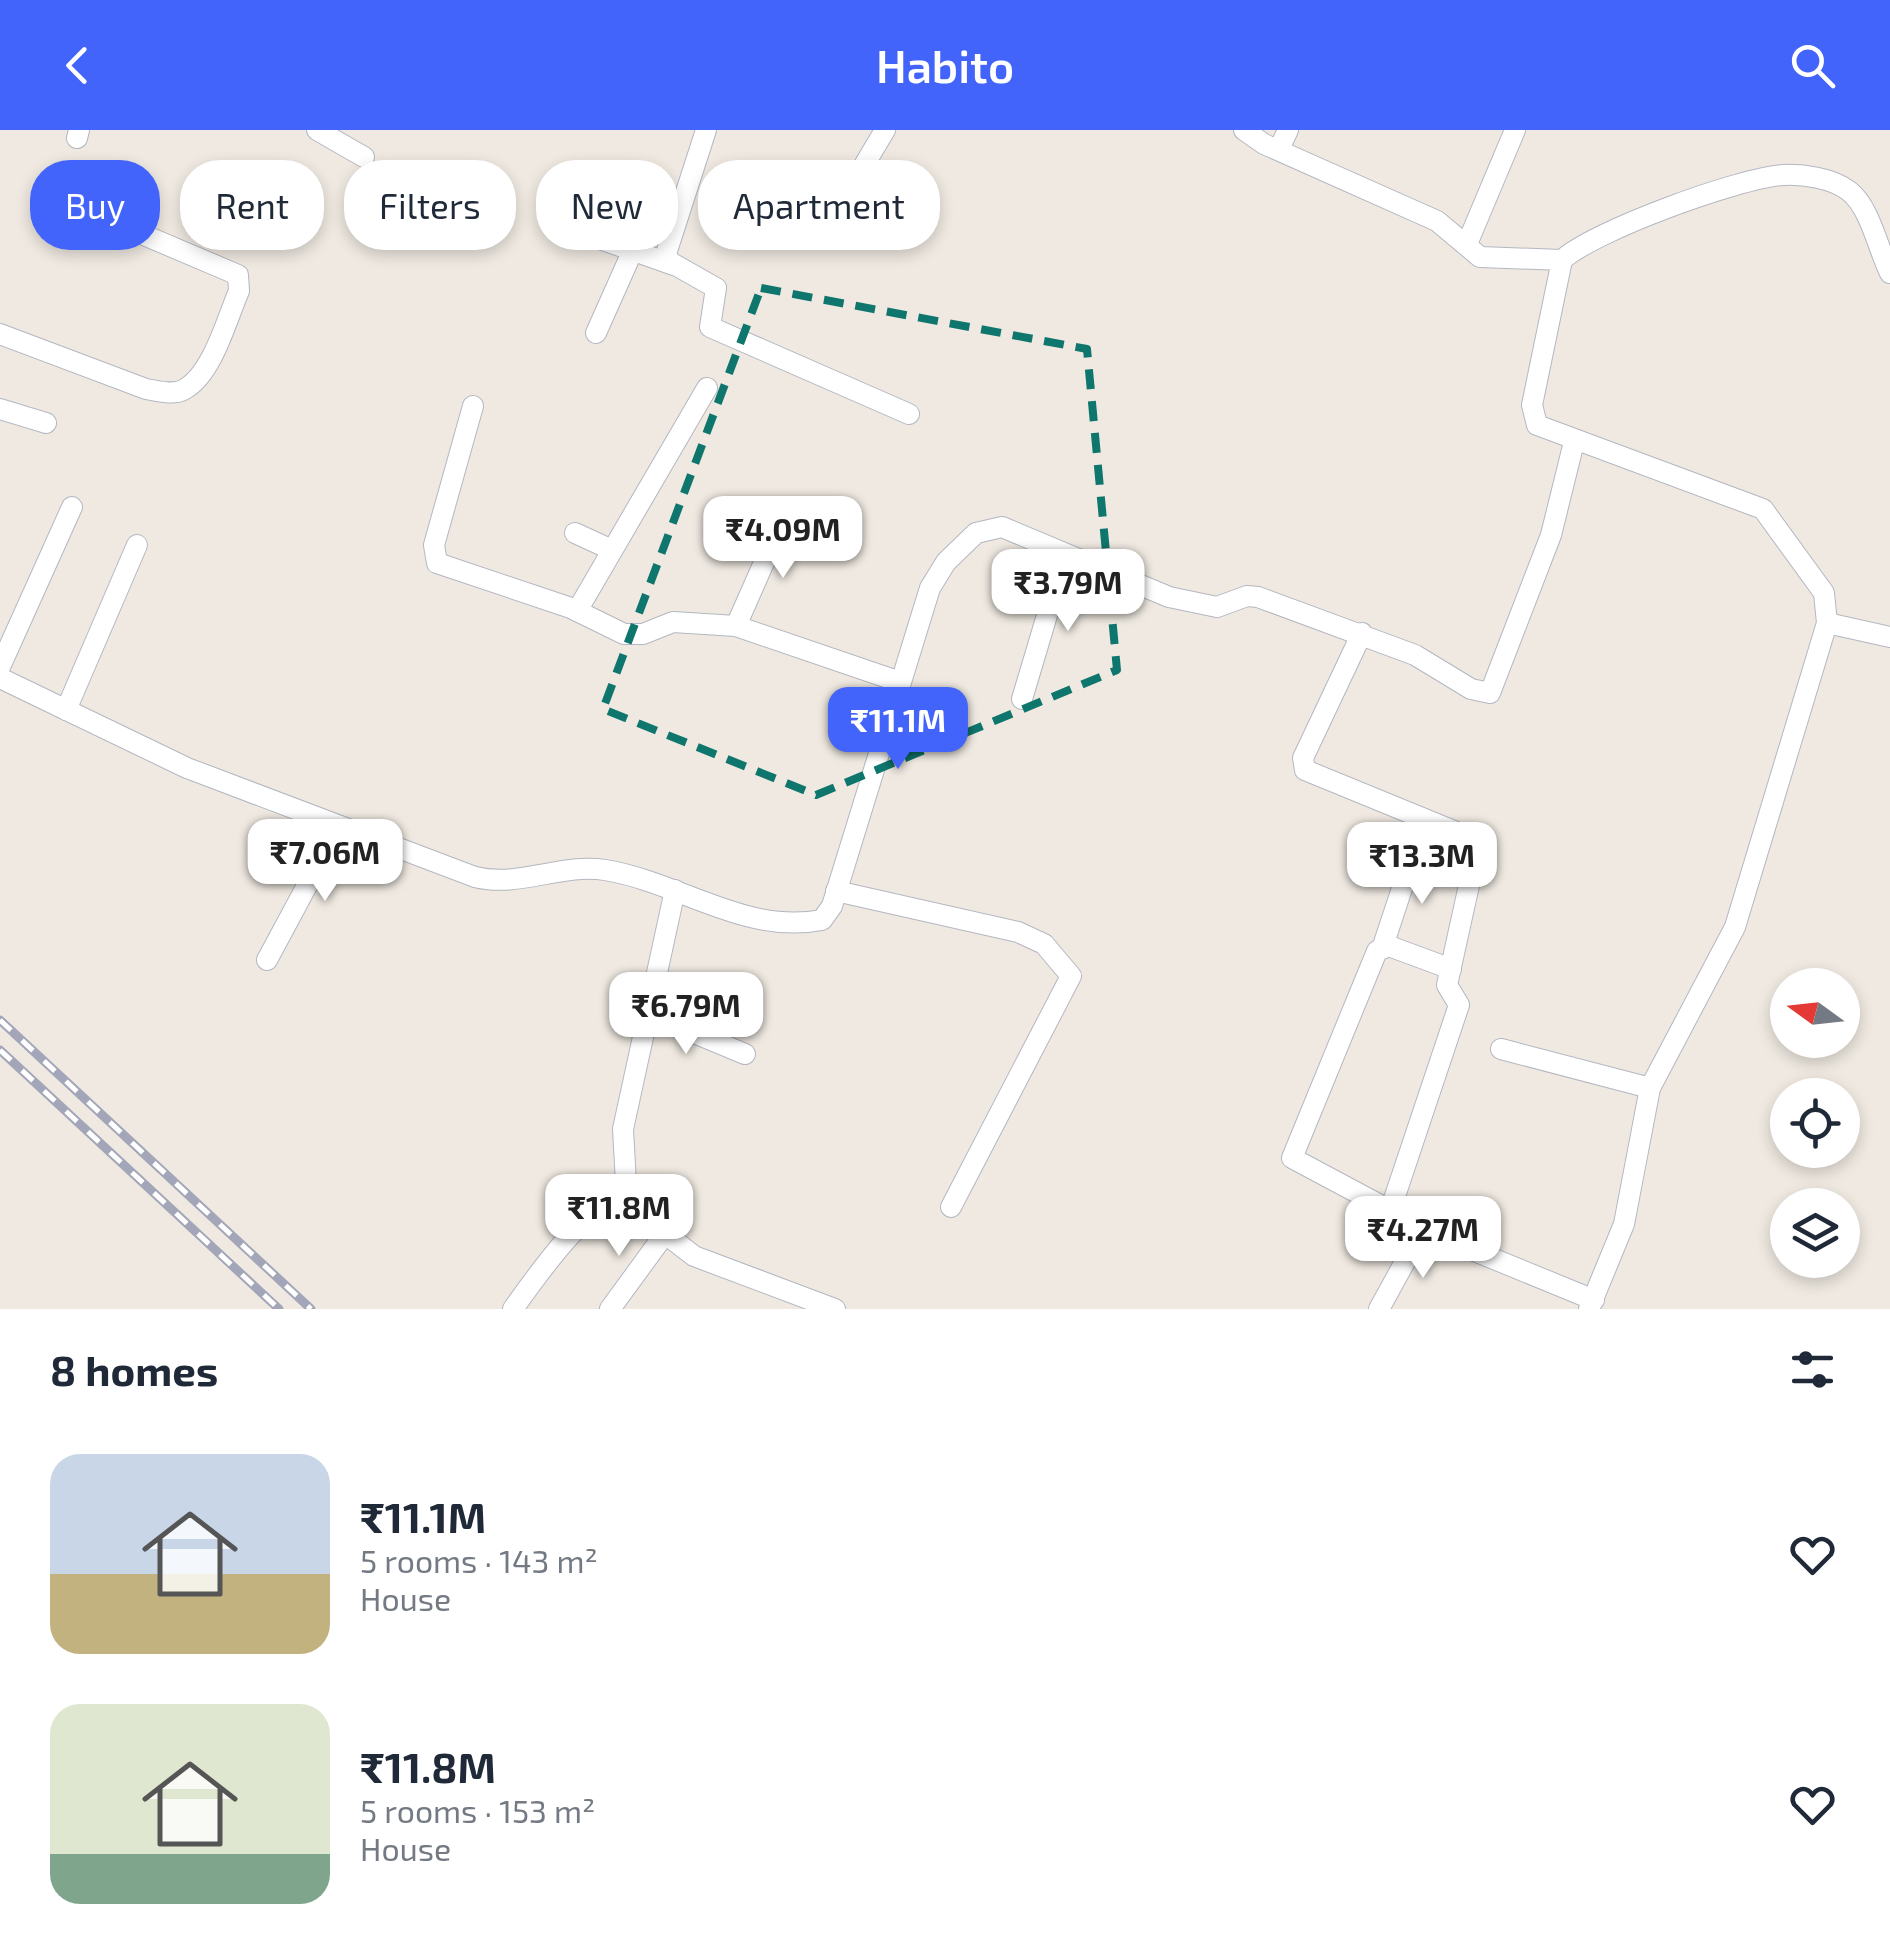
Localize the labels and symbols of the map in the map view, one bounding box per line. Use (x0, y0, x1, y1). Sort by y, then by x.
pin: ₹4.09M (702, 496, 864, 581)
pin: ₹3.79M (987, 549, 1149, 634)
pin: ₹11.1M (817, 687, 979, 772)
pin: ₹7.06M (244, 819, 406, 904)
pin: ₹13.3M (1341, 822, 1503, 907)
north arrow (1770, 968, 1860, 1058)
pin: ₹6.79M (605, 972, 767, 1057)
pin: ₹11.8M (538, 1174, 700, 1259)
pin: ₹4.27M (1342, 1196, 1504, 1281)

